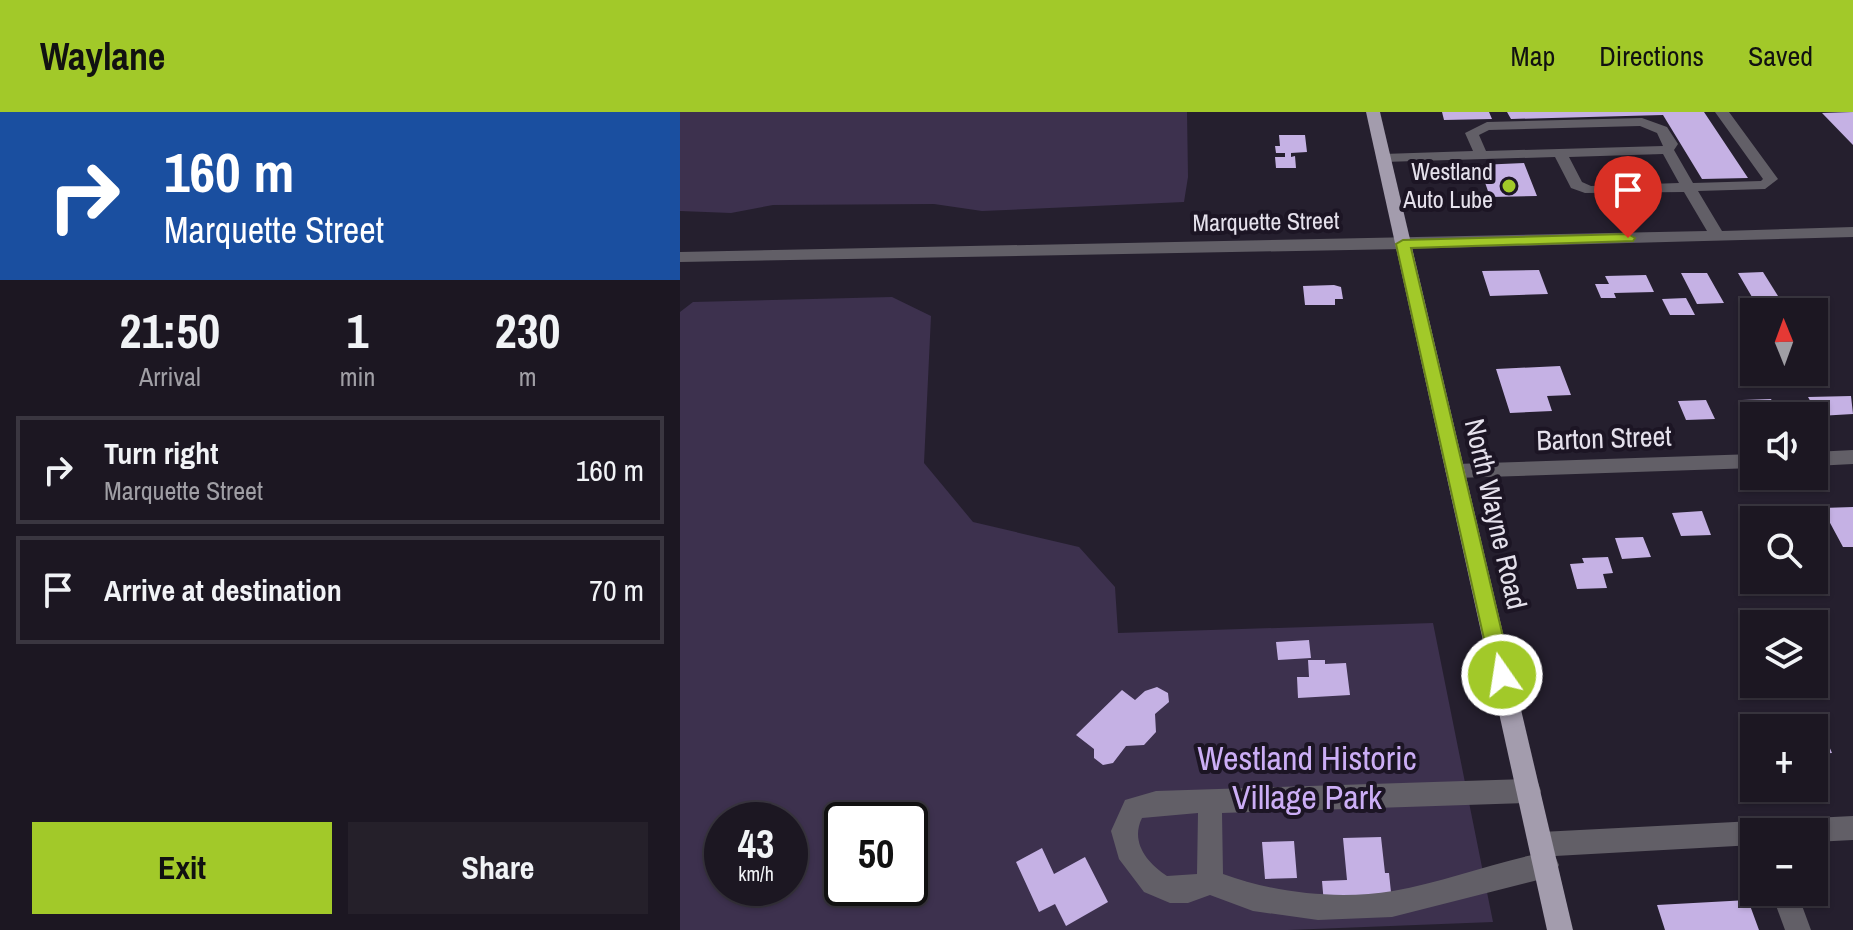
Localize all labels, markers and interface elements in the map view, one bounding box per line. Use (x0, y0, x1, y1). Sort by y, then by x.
text: Waylane (40, 31, 165, 82)
text: Map (1511, 37, 1555, 75)
text: Directions (1599, 37, 1704, 75)
text: Saved (1748, 37, 1813, 75)
text: 160 m (164, 134, 294, 209)
icon: right (32, 144, 136, 248)
place label: Westland Auto Lube (1402, 155, 1493, 215)
pin (1594, 156, 1662, 238)
icon: arrive (1606, 168, 1650, 212)
marker: Westland Auto Lube (1500, 177, 1518, 195)
street label: Marquette Street (1192, 204, 1340, 238)
text: Marquette Street (164, 206, 384, 254)
text: 21:50 (120, 298, 220, 363)
text: 1 (347, 298, 368, 363)
text: 230 (495, 298, 560, 363)
north arrow (1740, 298, 1828, 386)
map controls (1740, 298, 1828, 906)
text: Arrival (139, 359, 201, 394)
text: min (340, 359, 375, 394)
text: m (519, 359, 537, 394)
button: sound (1740, 402, 1828, 490)
street label: North Wayne Road (1456, 415, 1536, 613)
street label: Barton Street (1536, 417, 1672, 459)
text: Turn right (104, 433, 218, 473)
icon: right (36, 448, 80, 492)
text: 160 m (576, 450, 644, 490)
text: Marquette Street (104, 473, 263, 508)
button: search (1740, 506, 1828, 594)
icon: arrive (36, 568, 80, 612)
text: Arrive at destination (104, 570, 342, 610)
text: 70 m (589, 570, 644, 610)
button: layers (1740, 610, 1828, 698)
position arrow (1460, 633, 1544, 717)
button: + (1740, 714, 1828, 802)
park label: Westland Historic Village Park (1197, 735, 1417, 820)
speed limit sign: 50 (824, 802, 928, 906)
text: 43 (738, 817, 774, 870)
button: − (1740, 818, 1828, 906)
button: Exit (32, 822, 332, 914)
button: Share (348, 822, 648, 914)
text: km/h (738, 860, 774, 887)

